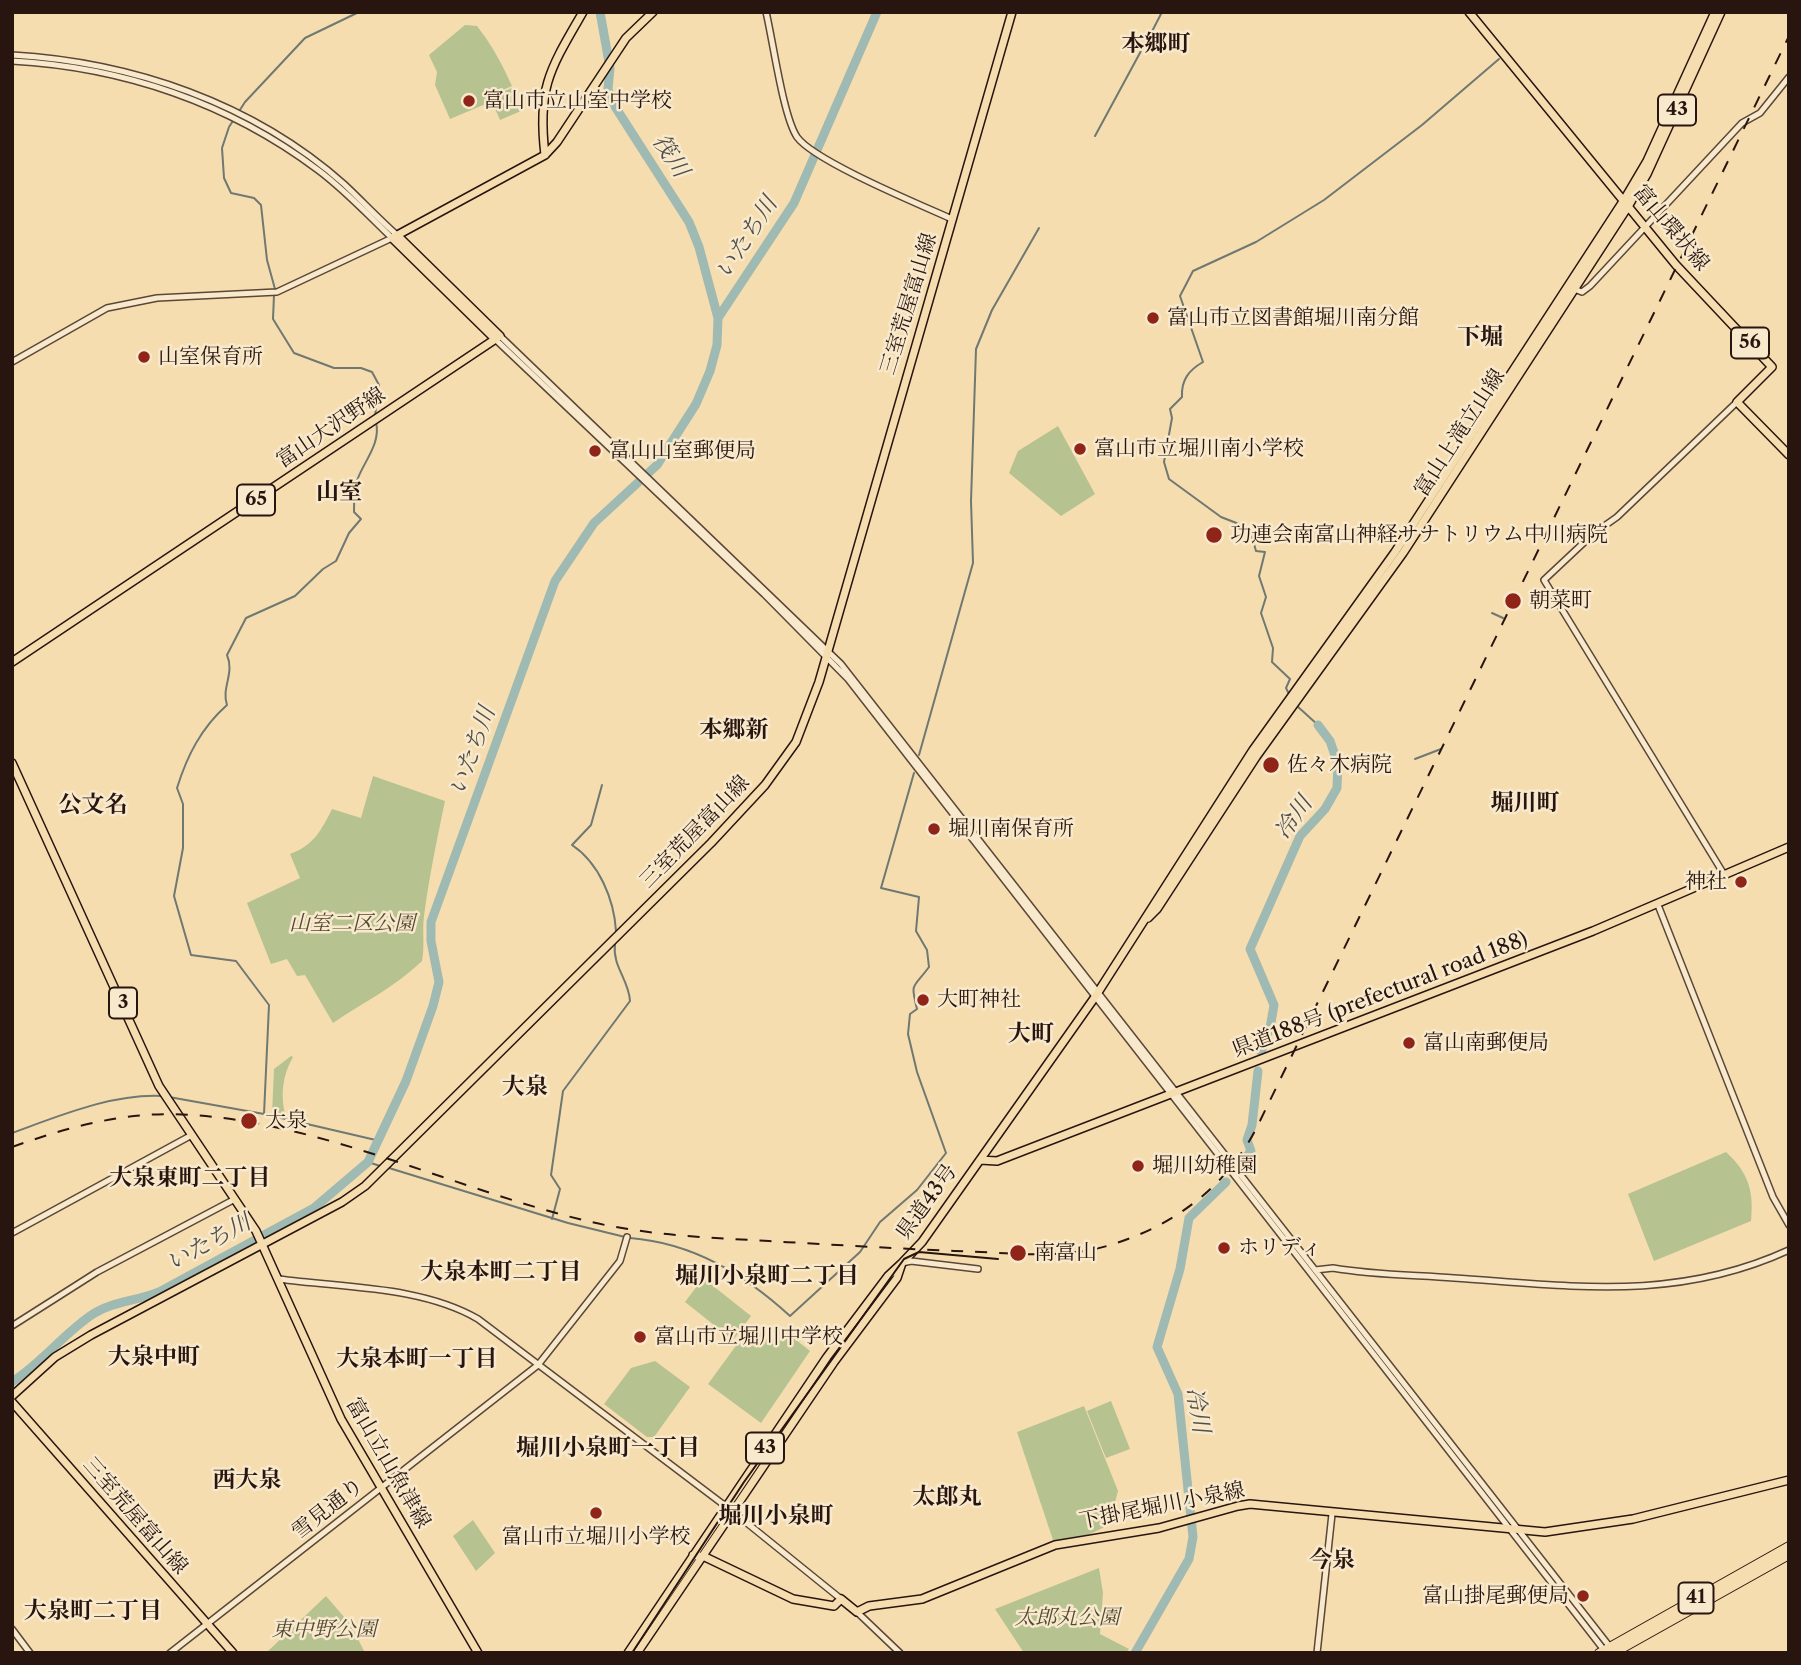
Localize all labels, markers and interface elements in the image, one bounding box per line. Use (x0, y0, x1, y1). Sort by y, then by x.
district label: 本郷町 (1122, 30, 1190, 58)
place label: 富山市立山室中学校 (483, 88, 672, 114)
marker: 富山市立山室中学校 (461, 93, 477, 109)
road number: 43 (1658, 94, 1696, 125)
water label: 筏川 (646, 129, 694, 183)
street label: 富山環状線 (1628, 180, 1714, 276)
water label: いたち川 (710, 192, 784, 284)
street label: 三室荒屋富山線 (875, 230, 943, 378)
place label: 富山市立図書館堀川南分館 (1167, 305, 1419, 331)
marker: 富山市立図書館堀川南分館 (1145, 310, 1161, 326)
district label: 下堀 (1457, 323, 1503, 351)
road number: 56 (1731, 328, 1769, 358)
place label: 山室保育所 (158, 344, 263, 370)
marker: 山室保育所 (136, 349, 152, 365)
street label: 富山上滝立山線 (1409, 364, 1511, 502)
street label: 富山大沢野線 (272, 382, 390, 474)
place label: 富山市立堀川南小学校 (1094, 436, 1304, 462)
place label: 富山山室郵便局 (609, 438, 756, 464)
marker: 富山市立堀川南小学校 (1072, 441, 1088, 457)
marker: 富山山室郵便局 (587, 443, 603, 459)
district label: 山室 (316, 478, 362, 506)
road number: 65 (237, 485, 275, 516)
place label: 功連会南富山神経サナトリウム中川病院 (1230, 522, 1608, 548)
marker: 功連会南富山神経サナトリウム中川病院 (1204, 525, 1224, 545)
place label: 朝菜町 (1529, 588, 1592, 614)
marker: 朝菜町 (1503, 591, 1523, 611)
water label: いたち川 (444, 703, 502, 799)
district label: 本郷新 (700, 716, 768, 744)
place label: 佐々木病院 (1287, 752, 1392, 778)
marker: 佐々木病院 (1261, 755, 1281, 775)
street label: 三室荒屋富山線 (635, 770, 755, 894)
district label: 堀川町 (1491, 789, 1559, 817)
district label: 公文名 (59, 791, 127, 819)
water label: 冷川 (1270, 791, 1318, 845)
place label: 堀川南保育所 (948, 816, 1074, 842)
marker: 堀川南保育所 (926, 821, 942, 837)
place label: 神社 (1685, 869, 1727, 895)
marker: 神社 (1733, 874, 1749, 890)
park label: 山室二区公園 (289, 911, 415, 937)
street label: 県道188号 (prefectural road 188) (1229, 927, 1531, 1063)
road number: 3 (109, 987, 137, 1018)
place label: 大町神社 (937, 987, 1021, 1013)
marker: 大町神社 (915, 992, 931, 1008)
district label: 大町 (1008, 1020, 1054, 1048)
place label: 富山南郵便局 (1423, 1030, 1549, 1056)
marker: 富山南郵便局 (1401, 1035, 1417, 1051)
district label: 大泉 (502, 1073, 548, 1101)
place label: 大泉 (265, 1108, 307, 1134)
marker: 大泉 (239, 1111, 259, 1131)
place label: 堀川幼稚園 (1152, 1153, 1257, 1179)
marker: 堀川幼稚園 (1130, 1158, 1146, 1174)
street label: 県道43号 (891, 1160, 963, 1244)
district label: 大泉東町二丁目 (110, 1164, 270, 1192)
water label: いたち川 (162, 1209, 256, 1277)
place label: ホリディ (1238, 1235, 1322, 1261)
place label: 南富山 (1034, 1240, 1097, 1266)
marker: ホリディ (1216, 1240, 1232, 1256)
marker: 南富山 (1008, 1243, 1028, 1263)
district label: 大泉本町二丁目 (421, 1258, 581, 1286)
district label: 堀川小泉町二丁目 (675, 1262, 859, 1290)
place label: 富山市立堀川中学校 (654, 1324, 843, 1350)
marker: 富山市立堀川中学校 (632, 1329, 648, 1345)
district label: 大泉中町 (108, 1343, 200, 1371)
district label: 大泉本町一丁目 (337, 1345, 497, 1373)
water label: 冷川 (1179, 1385, 1215, 1435)
street label: 富山立山魚津線 (340, 1393, 436, 1533)
road number: 43 (746, 1432, 784, 1464)
district label: 堀川小泉町一丁目 (516, 1434, 700, 1462)
street label: 三室荒屋富山線 (77, 1452, 193, 1580)
district label: 西大泉 (213, 1466, 281, 1494)
street label: 雪見通り (287, 1473, 369, 1545)
street label: 下掛尾堀川小泉線 (1077, 1478, 1247, 1534)
district label: 太郎丸 (913, 1483, 981, 1511)
district label: 堀川小泉町 (719, 1502, 833, 1530)
marker: 富山市立堀川小学校 (588, 1505, 604, 1521)
place label: 富山市立堀川小学校 (502, 1524, 690, 1550)
district label: 今泉 (1309, 1546, 1355, 1574)
road number: 41 (1678, 1582, 1714, 1614)
place label: 富山掛尾郵便局 (1422, 1583, 1569, 1609)
marker: 富山掛尾郵便局 (1575, 1588, 1591, 1604)
district label: 大泉町二丁目 (24, 1597, 162, 1625)
park label: 太郎丸公園 (1015, 1605, 1119, 1631)
park label: 東中野公園 (272, 1617, 376, 1643)

